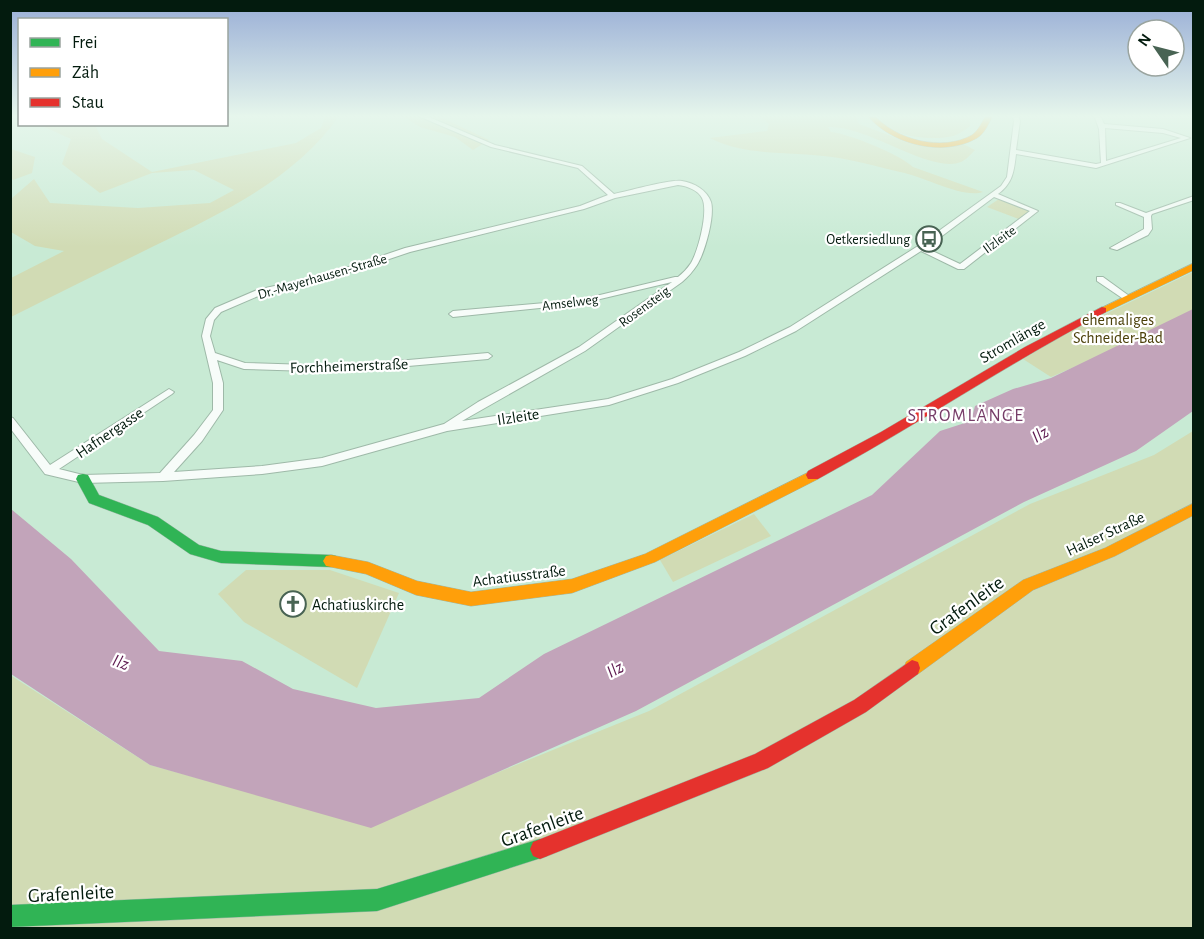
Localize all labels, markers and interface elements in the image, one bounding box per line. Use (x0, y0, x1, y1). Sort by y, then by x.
legend (18, 18, 228, 126)
north arrow (1126, 18, 1186, 78)
text: N (1135, 31, 1154, 49)
text: Frei (72, 34, 98, 52)
text: Zäh (72, 64, 99, 82)
text: Stau (72, 94, 104, 112)
street label: Ilzleite (981, 223, 1019, 256)
bus stop icon: Oetkersiedlung (914, 224, 944, 254)
place label: Oetkersiedlung (826, 233, 910, 247)
street label: Dr.-Mayerhausen-Straße (256, 252, 388, 302)
street label: Rosensteig (617, 284, 673, 330)
street label: Amselweg (541, 293, 599, 313)
park label: ehemaliges Schneider-Bad (1073, 312, 1163, 346)
street label: Stromlänge (977, 316, 1048, 366)
street label: Forchheimerstraße (290, 356, 408, 376)
street label: Hafnergasse (73, 404, 146, 461)
district label: STROMLÄNGE (908, 405, 1024, 425)
street label: Ilzleite (496, 406, 540, 428)
water label: Ilz (1029, 423, 1052, 447)
street label: Halser Straße (1064, 509, 1147, 559)
street label: Achatiusstraße (472, 562, 567, 590)
street label: Grafenleite (926, 572, 1007, 639)
church icon: Achatiuskirche (278, 589, 308, 619)
place label: Achatiuskirche (312, 597, 404, 613)
water label: Ilz (110, 652, 131, 674)
water label: Ilz (604, 658, 627, 682)
street label: Grafenleite (498, 803, 586, 851)
street label: Grafenleite (27, 882, 115, 906)

